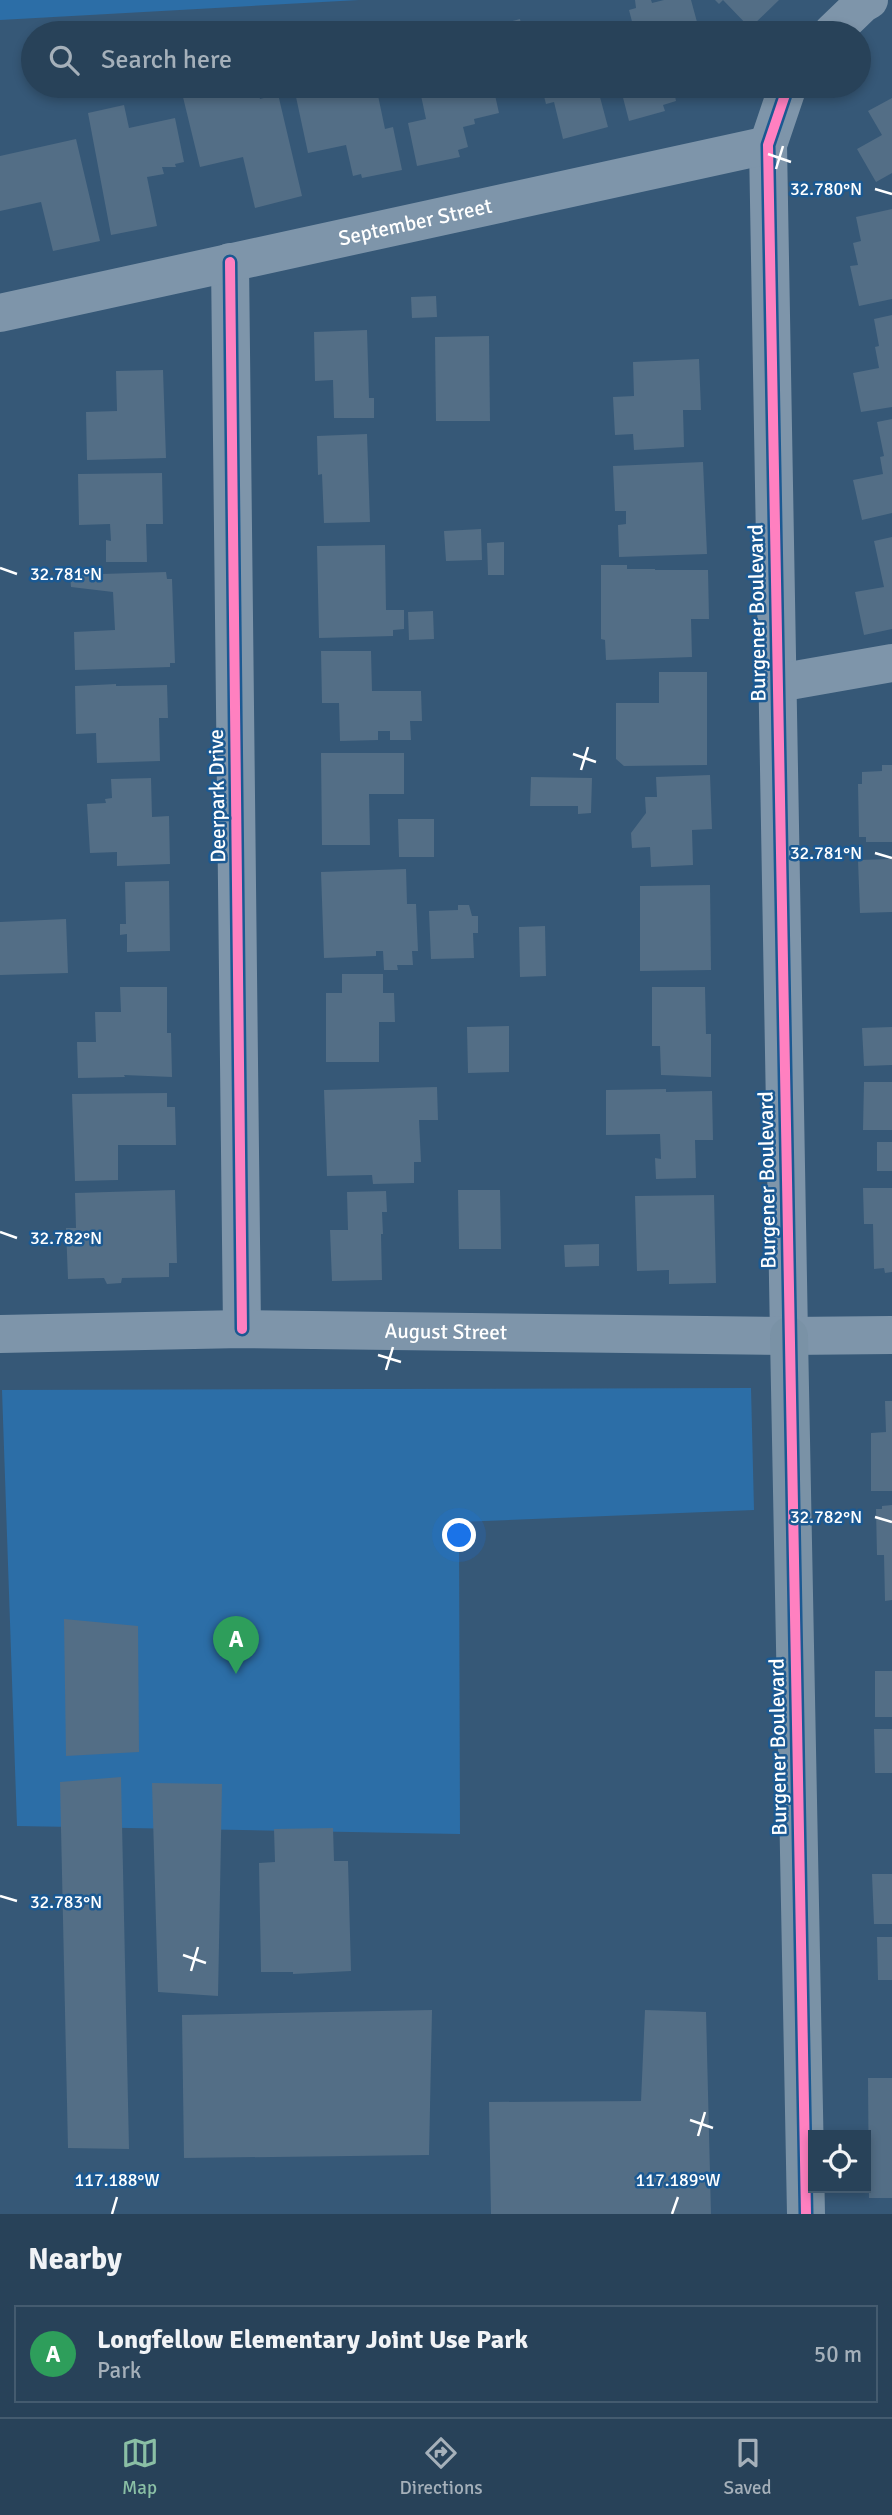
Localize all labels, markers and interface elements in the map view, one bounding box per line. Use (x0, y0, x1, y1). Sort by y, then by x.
search box (21, 21, 871, 98)
icon: search (45, 41, 83, 79)
text: Search here (101, 44, 232, 76)
text: 32.780°N (790, 178, 862, 200)
street label: September Street (336, 193, 494, 252)
street label: Burgener Boulevard (742, 524, 772, 702)
text: 32.781°N (30, 563, 102, 585)
street label: Deerpark Drive (203, 729, 231, 863)
text: 32.781°N (790, 842, 862, 864)
street label: Burgener Boulevard (752, 1091, 782, 1269)
text: 32.782°N (30, 1227, 102, 1249)
street label: August Street (384, 1318, 507, 1345)
text: 32.782°N (790, 1506, 862, 1528)
your location (442, 1518, 476, 1552)
pin: A (213, 1616, 259, 1674)
street label: Burgener Boulevard (763, 1658, 793, 1836)
text: 32.783°N (30, 1891, 102, 1913)
map controls (808, 2130, 871, 2193)
button: locate (808, 2130, 871, 2193)
text: 117.188°W (74, 2169, 160, 2191)
text: 117.189°W (635, 2169, 721, 2191)
text: Nearby (28, 2241, 122, 2278)
text: Longfellow Elementary Joint Use Park (97, 2324, 528, 2356)
text: A (46, 2340, 60, 2369)
text: 50 m (814, 2340, 862, 2369)
text: Park (97, 2356, 141, 2385)
tab: Map (121, 2434, 159, 2500)
tab: Directions (400, 2434, 483, 2500)
tab: Saved (724, 2434, 771, 2500)

